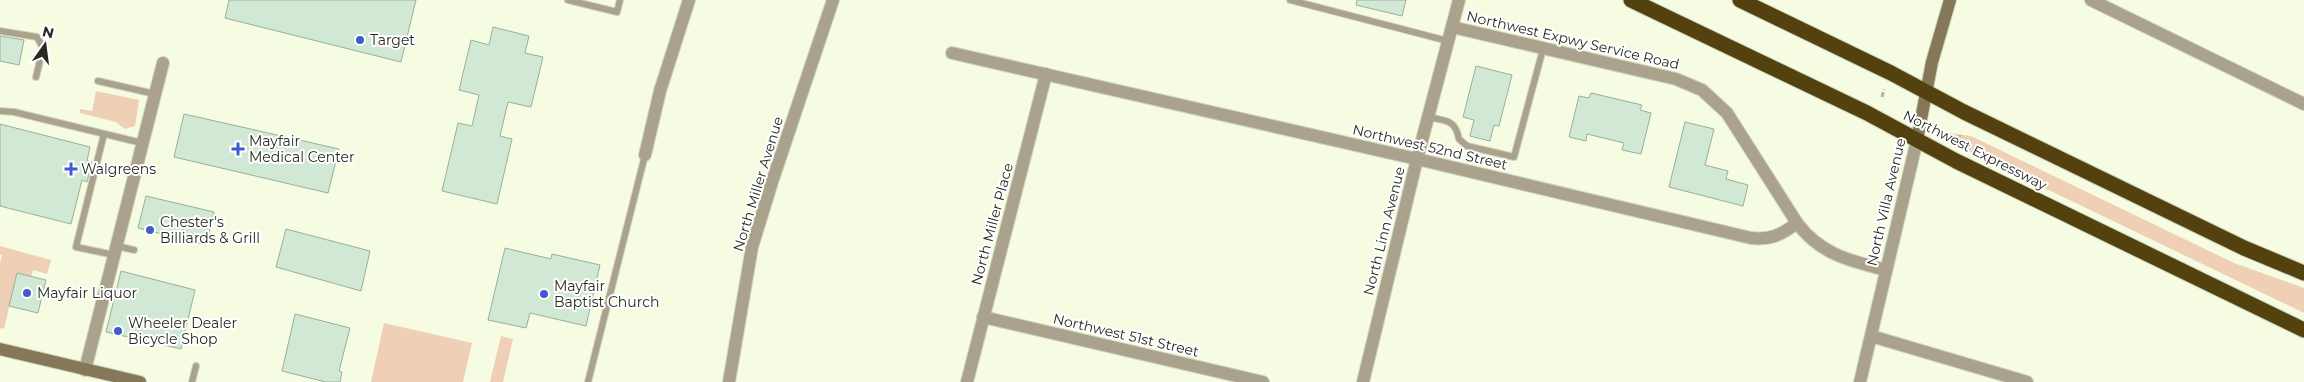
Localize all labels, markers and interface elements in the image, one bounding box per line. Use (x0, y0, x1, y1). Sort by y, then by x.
street label: Northwest Expwy Service Road (1465, 7, 1681, 73)
north arrow (20, 20, 70, 70)
text: N (40, 22, 56, 42)
place label: Target (370, 31, 415, 49)
marker: Target (354, 34, 366, 46)
street label: Northwest Expressway (1900, 106, 2050, 194)
street label: North Miller Avenue (729, 114, 787, 254)
street label: Northwest 52nd Street (1351, 120, 1510, 174)
place label: Mayfair Medical Center (249, 132, 355, 166)
street label: North Villa Avenue (1863, 136, 1909, 268)
marker: Mayfair Medical Center (231, 142, 245, 156)
place label: Walgreens (81, 160, 156, 178)
street label: North Miller Place (967, 161, 1017, 287)
marker: Walgreens (65, 163, 77, 175)
street label: North Linn Avenue (1359, 165, 1409, 297)
place label: Chester's Billiards & Grill (160, 213, 260, 247)
marker: Chester's Billiards & Grill (144, 224, 156, 236)
place label: Mayfair Baptist Church (554, 277, 659, 311)
place label: Mayfair Liquor (37, 284, 138, 302)
marker: Mayfair Liquor (21, 287, 33, 299)
marker: Mayfair Baptist Church (538, 288, 550, 300)
street label: Northwest 51st Street (1051, 309, 1201, 361)
place label: Wheeler Dealer Bicycle Shop (128, 314, 237, 348)
marker: Wheeler Dealer Bicycle Shop (112, 325, 124, 337)

